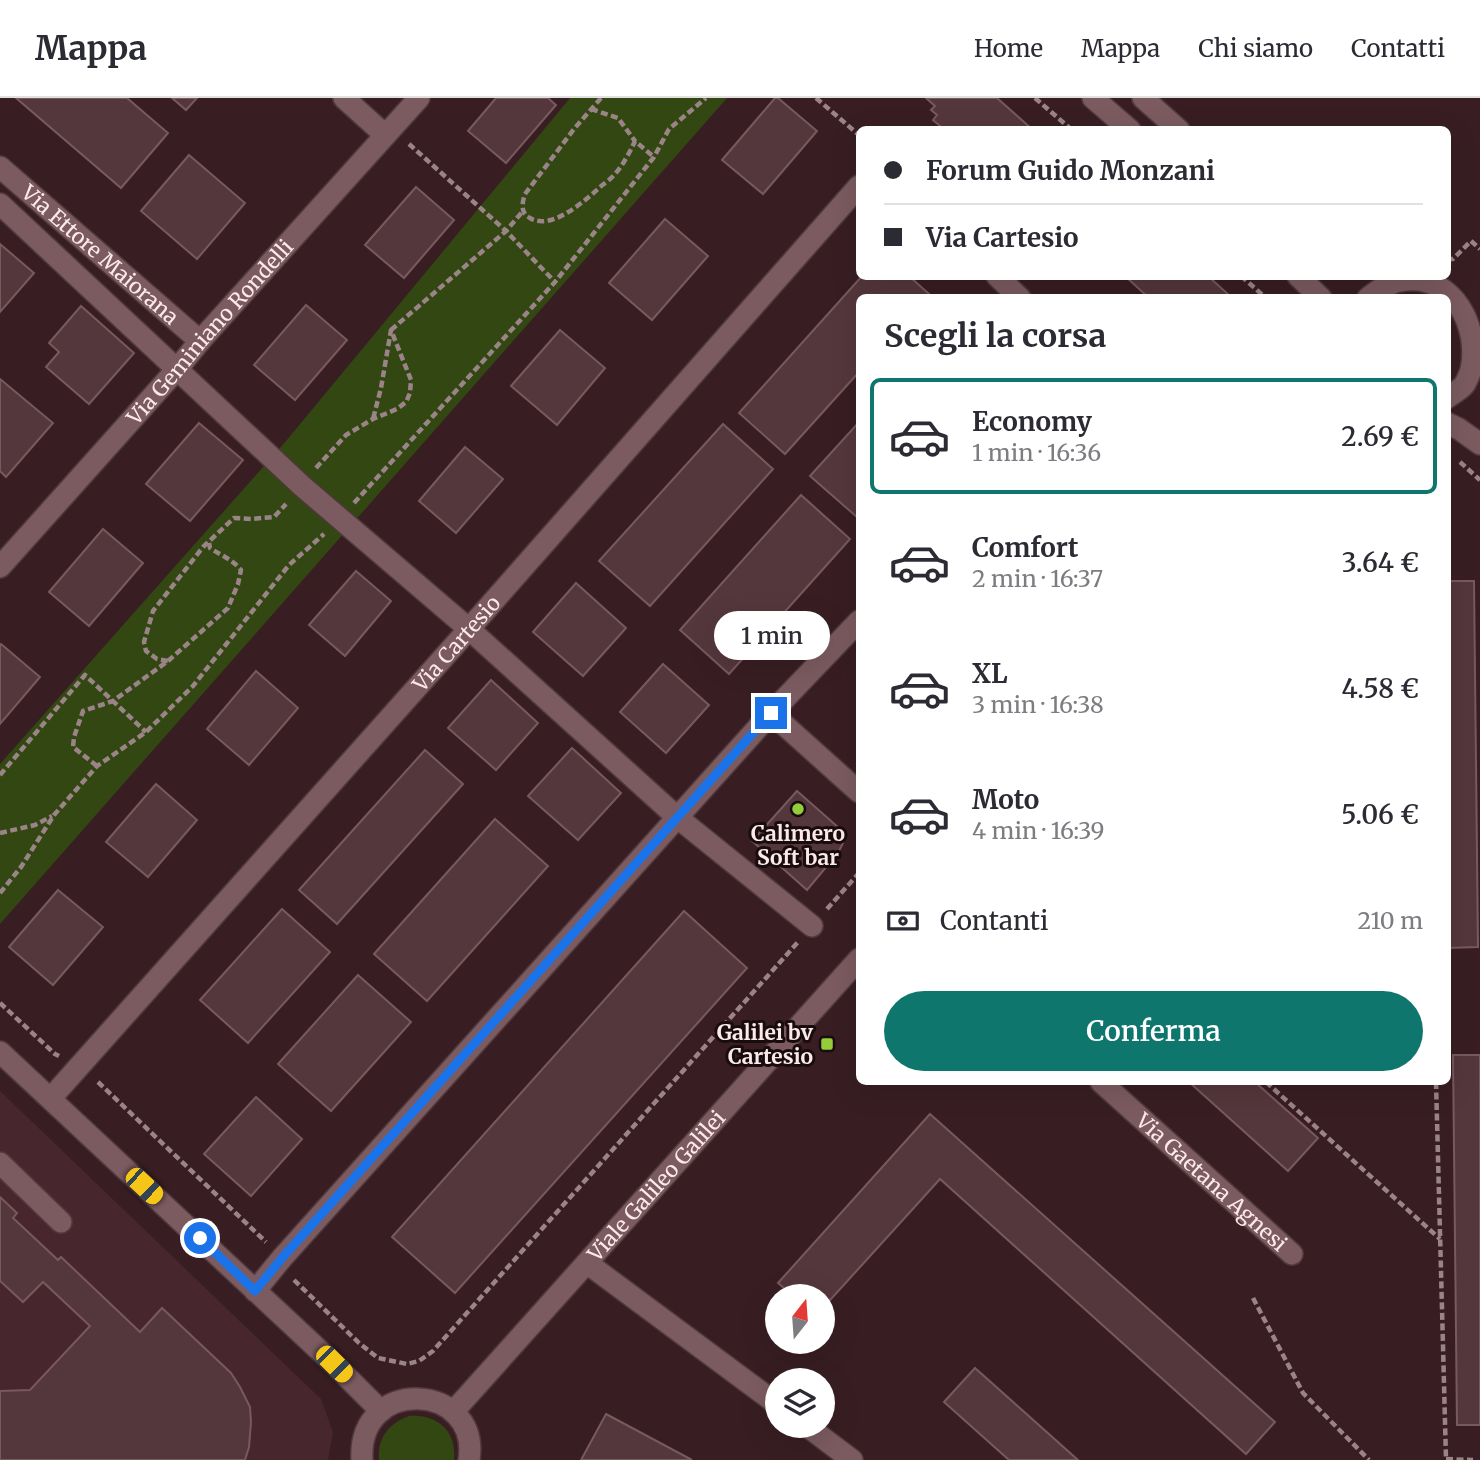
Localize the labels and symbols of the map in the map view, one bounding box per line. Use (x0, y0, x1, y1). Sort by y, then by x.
street label: Via Ettore Maiorana (15, 178, 185, 330)
street label: Via Geminiano Rondelli (120, 233, 299, 431)
street label: Via Cartesio (406, 590, 506, 698)
callout: 1 min (713, 612, 829, 660)
route end (755, 697, 787, 729)
marker: Calimero Soft bar (790, 801, 806, 817)
place label: Calimero Soft bar (751, 820, 845, 871)
place label: Galilei bv Cartesio (717, 1019, 814, 1070)
marker: Galilei bv Cartesio (819, 1036, 835, 1052)
street label: Viale Galileo Galilei (581, 1104, 731, 1267)
street label: Via Gaetana Agnesi (1130, 1106, 1293, 1257)
car (122, 1164, 167, 1208)
route start (184, 1222, 216, 1254)
north arrow (765, 1284, 835, 1354)
car (312, 1342, 357, 1386)

